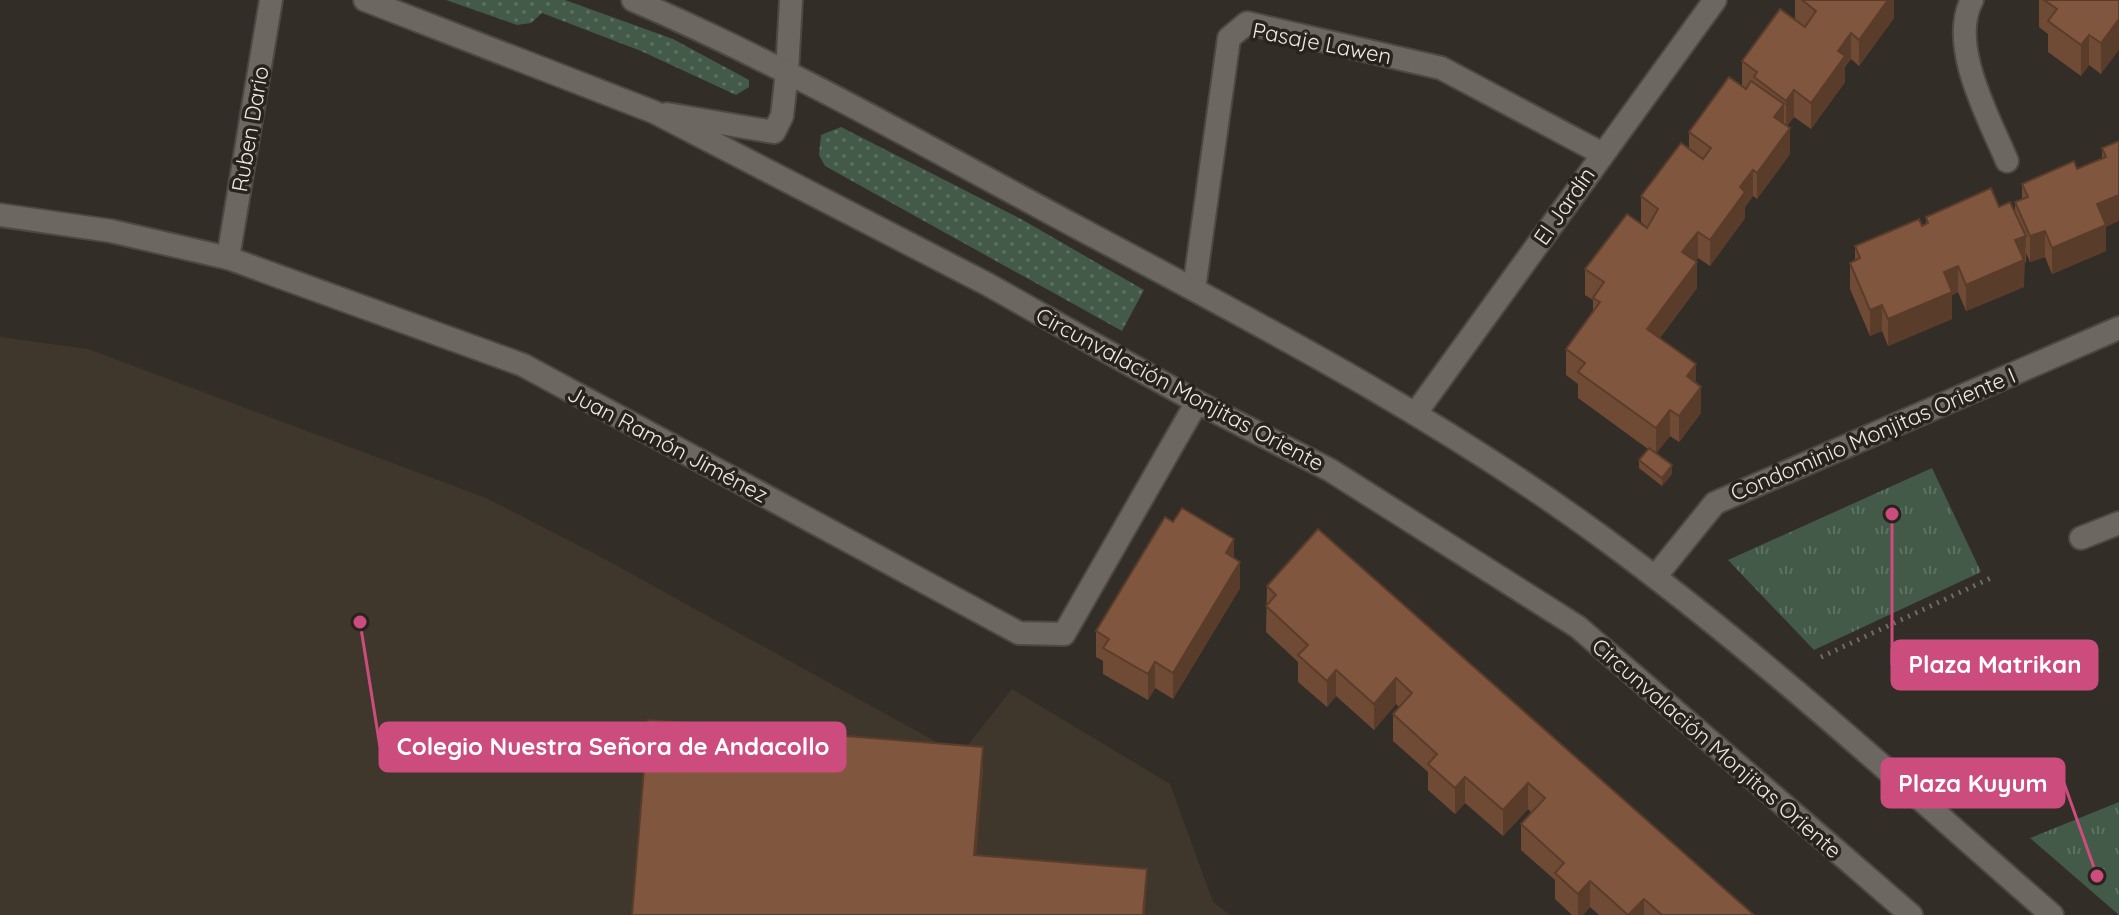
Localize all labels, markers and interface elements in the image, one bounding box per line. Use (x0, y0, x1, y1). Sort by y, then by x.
street label: Pasaje Lawen (1250, 16, 1394, 70)
street label: Ruben Dario (225, 64, 275, 194)
street label: El Jardín (1527, 162, 1601, 250)
street label: Circunvalación Monjitas Oriente (1031, 301, 1329, 477)
street label: Condominio Monjitas Oriente I (1726, 361, 2020, 507)
street label: Juan Ramón Jiménez (563, 379, 773, 509)
street label: Circunvalación Monjitas Oriente (1586, 632, 1848, 864)
callout: Plaza Matrikan (1892, 641, 2097, 689)
text: Plaza Matrikan (1909, 649, 2082, 679)
callout: Colegio Nuestra Señora de Andacollo (380, 723, 845, 771)
text: Colegio Nuestra Señora de Andacollo (397, 731, 829, 761)
callout: Plaza Kuyum (1882, 759, 2064, 807)
text: Plaza Kuyum (1898, 768, 2048, 798)

